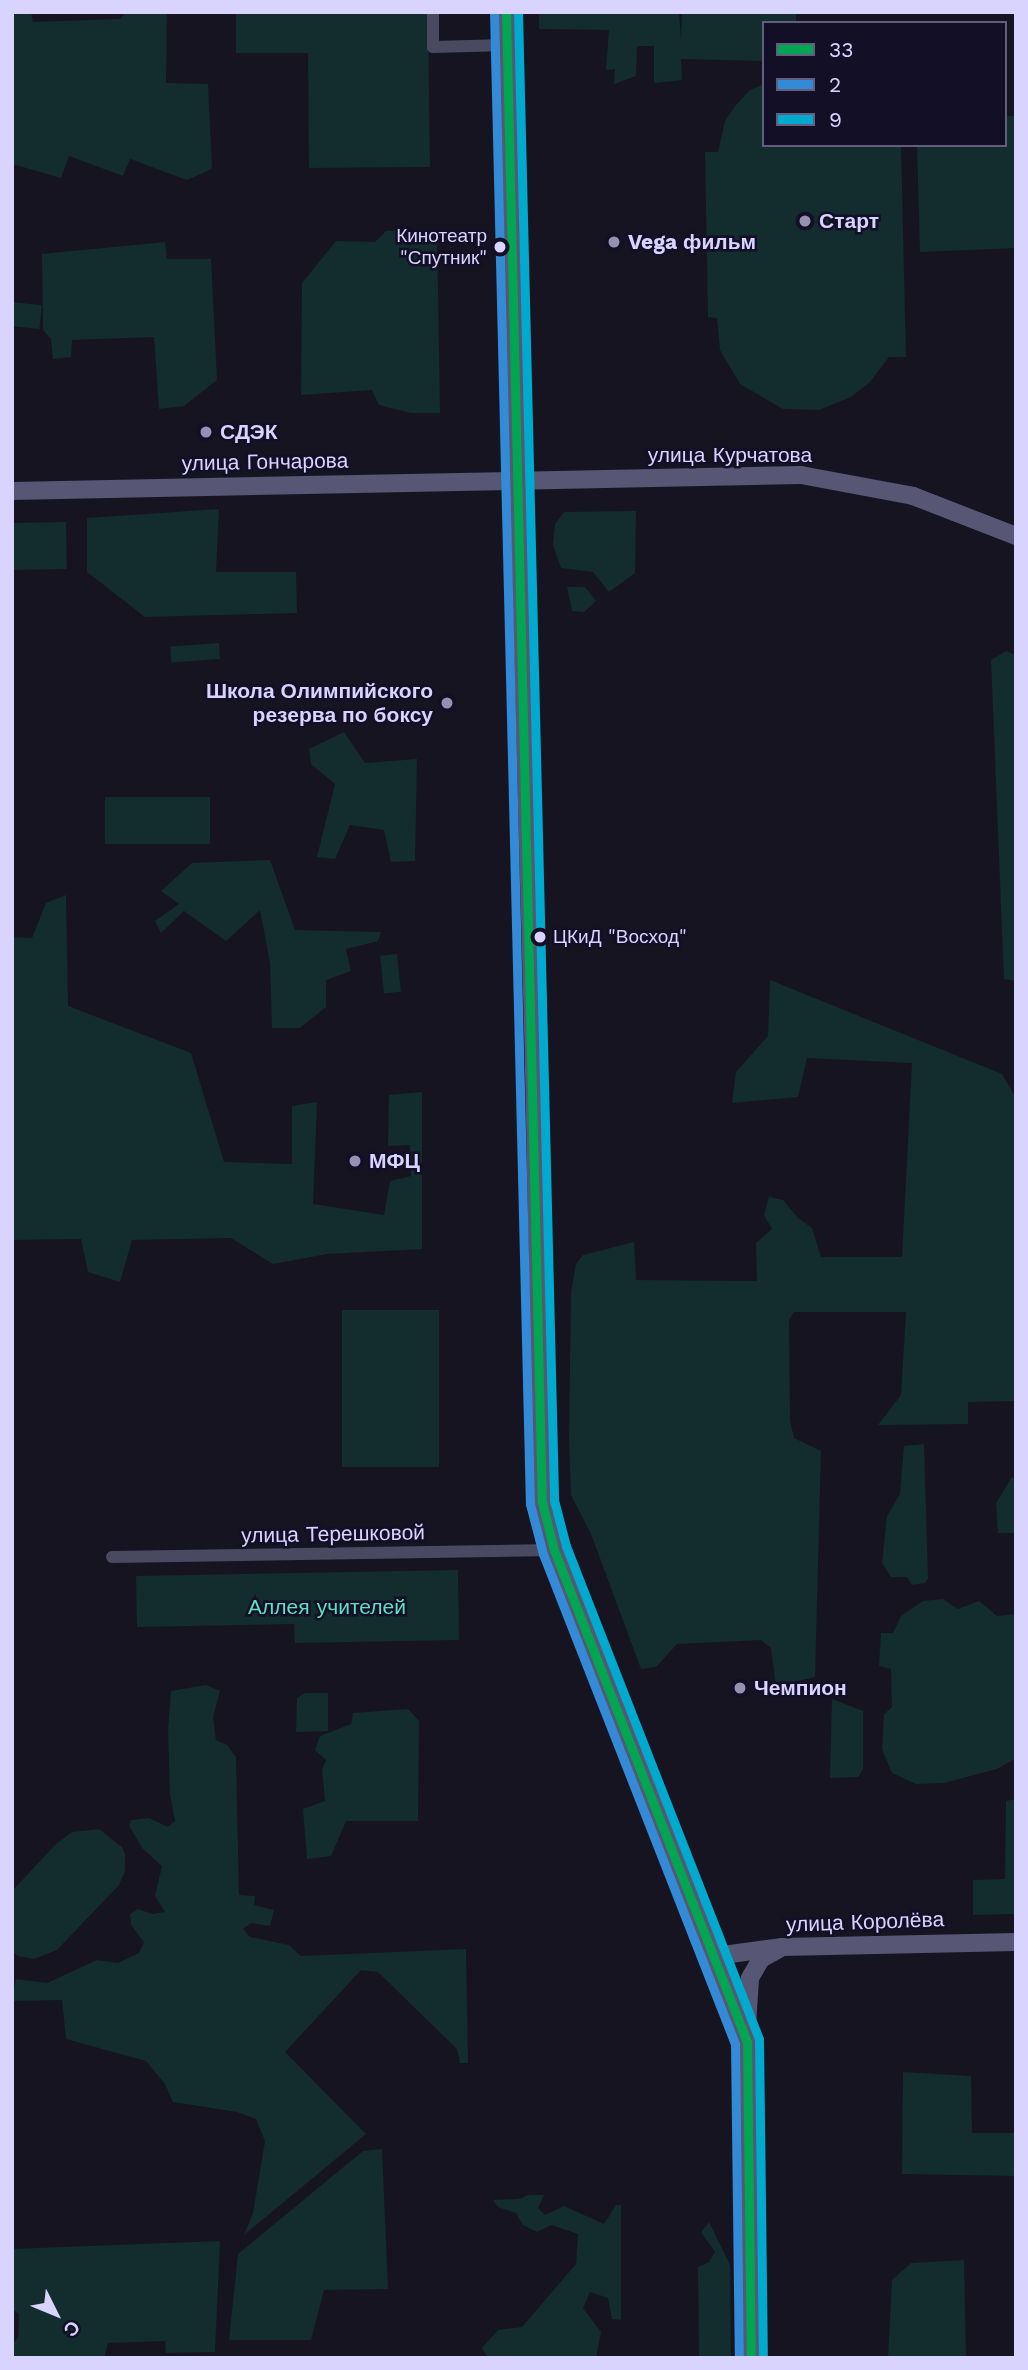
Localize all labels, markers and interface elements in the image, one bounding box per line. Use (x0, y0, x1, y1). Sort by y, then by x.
legend (762, 21, 1007, 147)
text: 33 (829, 37, 854, 62)
text: 2 (829, 72, 841, 97)
text: 9 (829, 107, 842, 132)
place label: Старт (819, 208, 879, 234)
marker: Старт (797, 213, 813, 229)
place label: Кинотеатр "Спутник" (396, 225, 487, 269)
place label: Vega фильм (628, 229, 756, 255)
marker: Vega фильм (606, 234, 622, 250)
marker: Кинотеатр "Спутник" (493, 240, 507, 254)
place label: СДЭК (220, 419, 278, 445)
marker: СДЭК (198, 424, 214, 440)
street label: улица Курчатова (648, 442, 812, 468)
street label: улица Гончарова (181, 448, 349, 476)
place label: Школа Олимпийского резерва по боксу (206, 678, 433, 728)
marker: Школа Олимпийского резерва по боксу (439, 695, 455, 711)
place label: ЦКиД "Восход" (553, 926, 687, 948)
marker: ЦКиД "Восход" (533, 930, 547, 944)
place label: МФЦ (369, 1148, 420, 1174)
marker: МФЦ (347, 1153, 363, 1169)
street label: улица Терешковой (241, 1520, 425, 1548)
park label: Аллея учителей (248, 1594, 406, 1620)
place label: Чемпион (754, 1675, 847, 1701)
marker: Чемпион (732, 1680, 748, 1696)
street label: улица Королёва (785, 1907, 945, 1937)
north arrow (21, 2279, 91, 2349)
text: С (59, 2316, 85, 2342)

